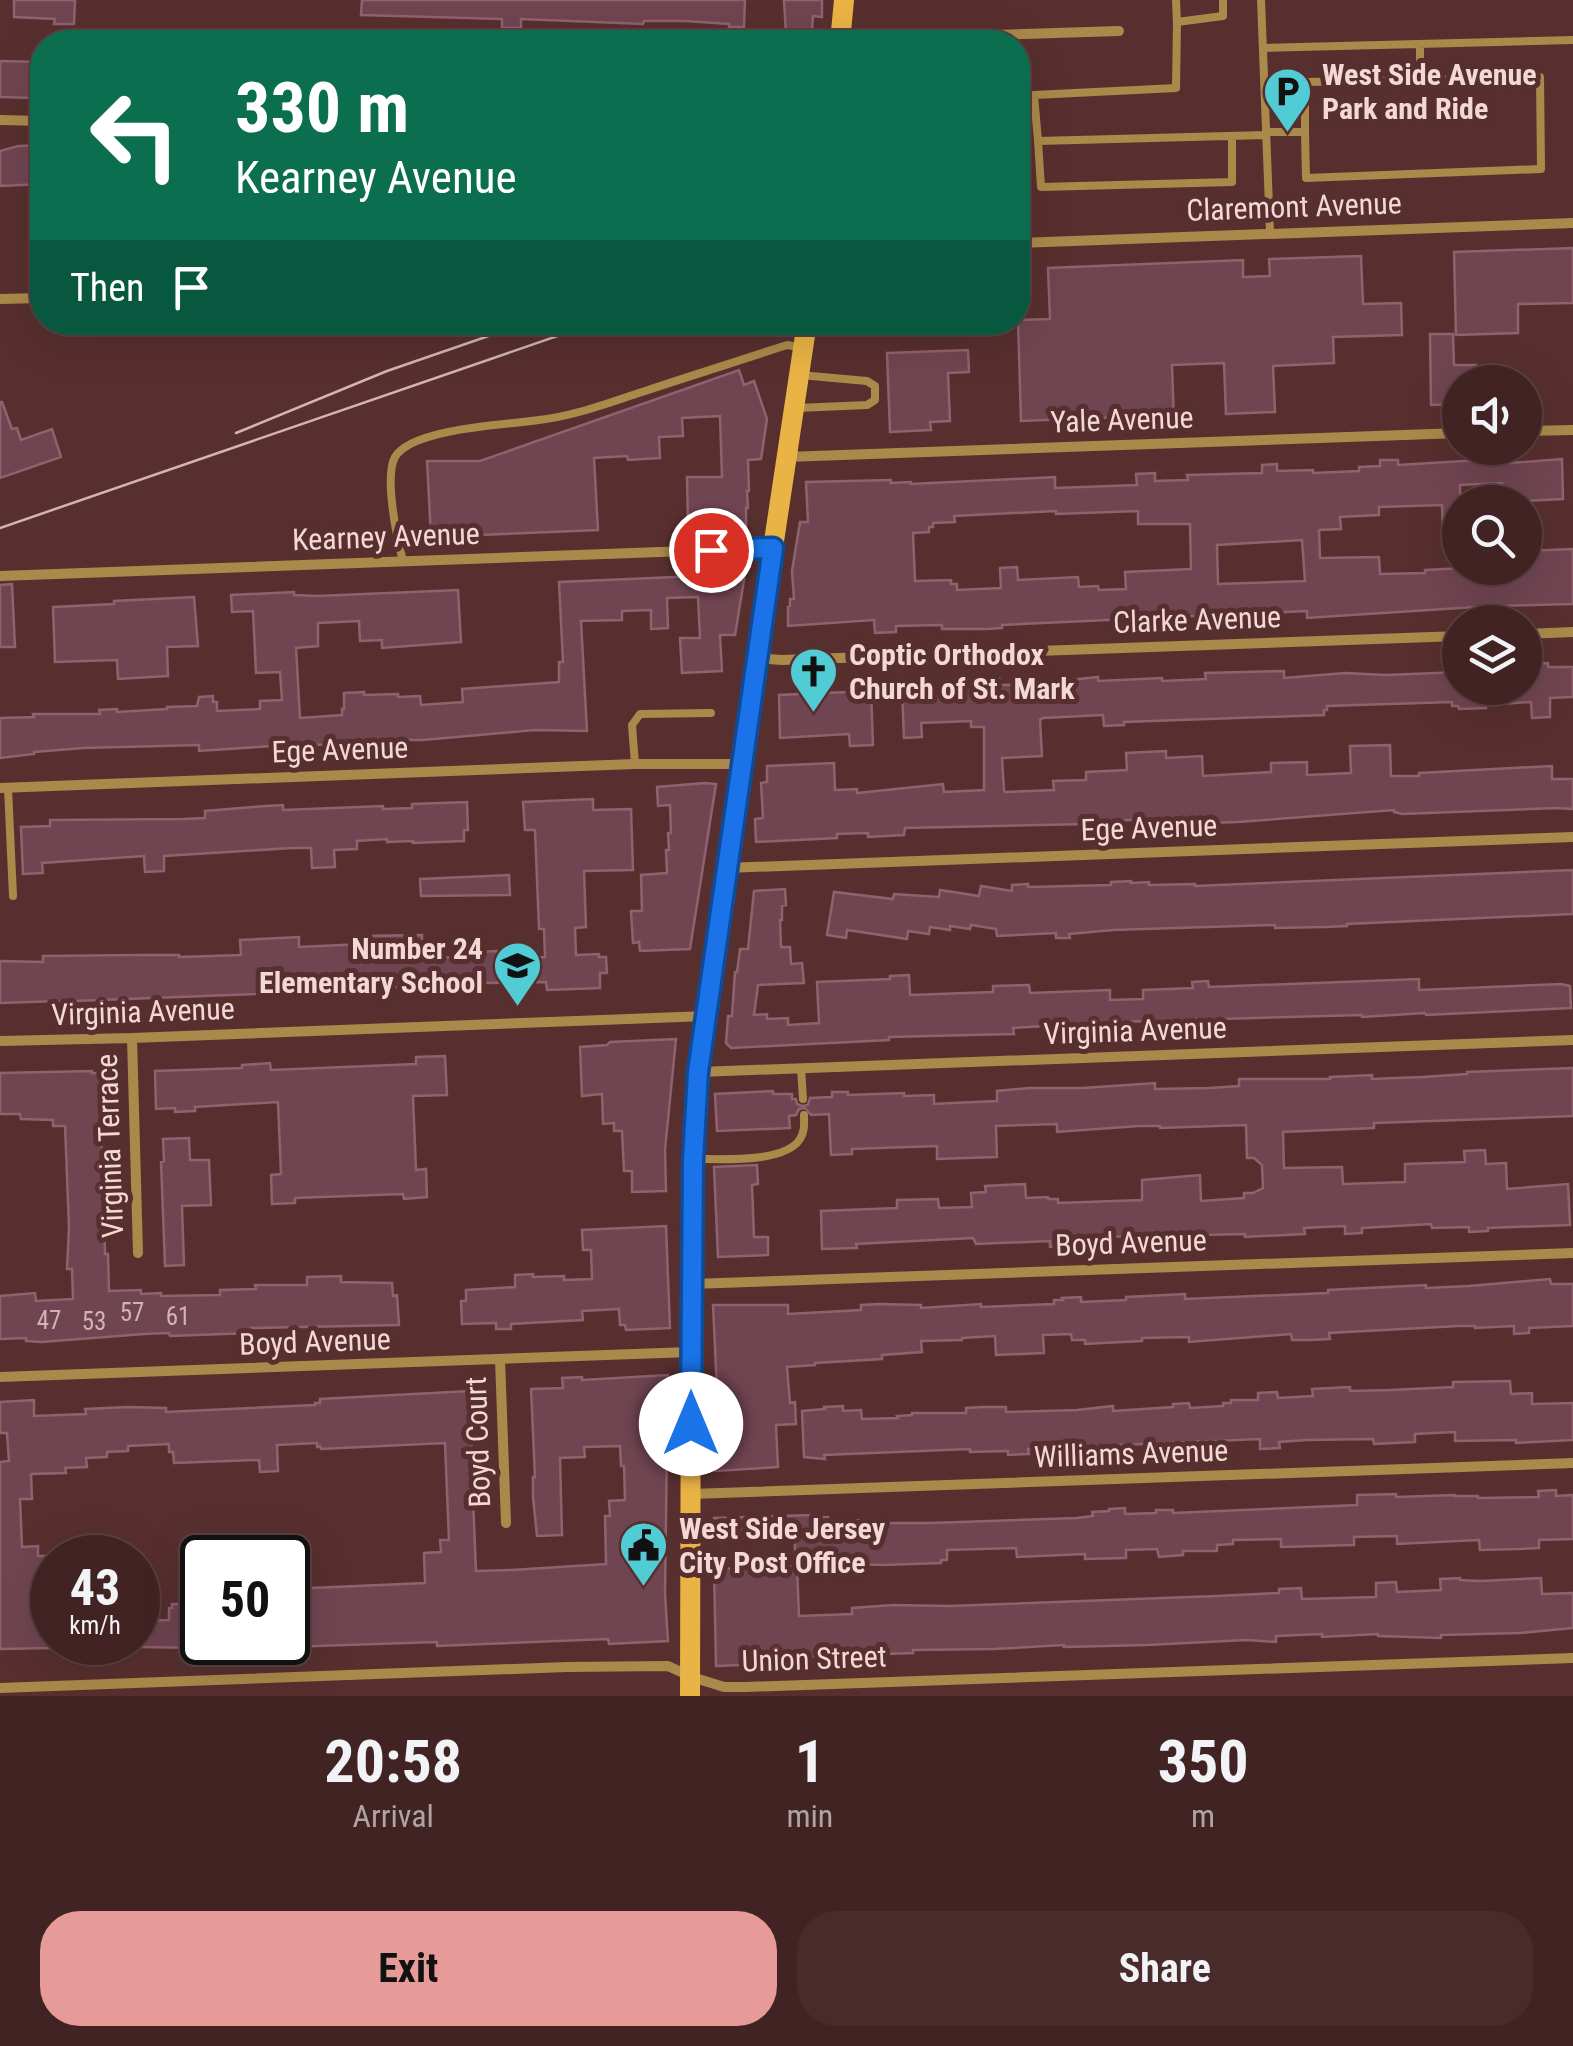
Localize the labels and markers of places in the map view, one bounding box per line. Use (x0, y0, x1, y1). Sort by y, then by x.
place label: West Side Avenue Park and Ride (1322, 57, 1537, 126)
parking icon: West Side Avenue Park and Ride (1261, 66, 1313, 134)
pin (669, 508, 754, 593)
place label: Coptic Orthodox Church of St. Mark (849, 637, 1075, 706)
church icon: Coptic Orthodox Church of St. Mark (788, 646, 840, 714)
place label: Number 24 Elementary School (259, 931, 483, 1000)
school or university icon: Number 24 Elementary School (492, 940, 544, 1008)
place label: West Side Jersey City Post Office (679, 1511, 886, 1580)
public building icon: West Side Jersey City Post Office (618, 1520, 670, 1588)

